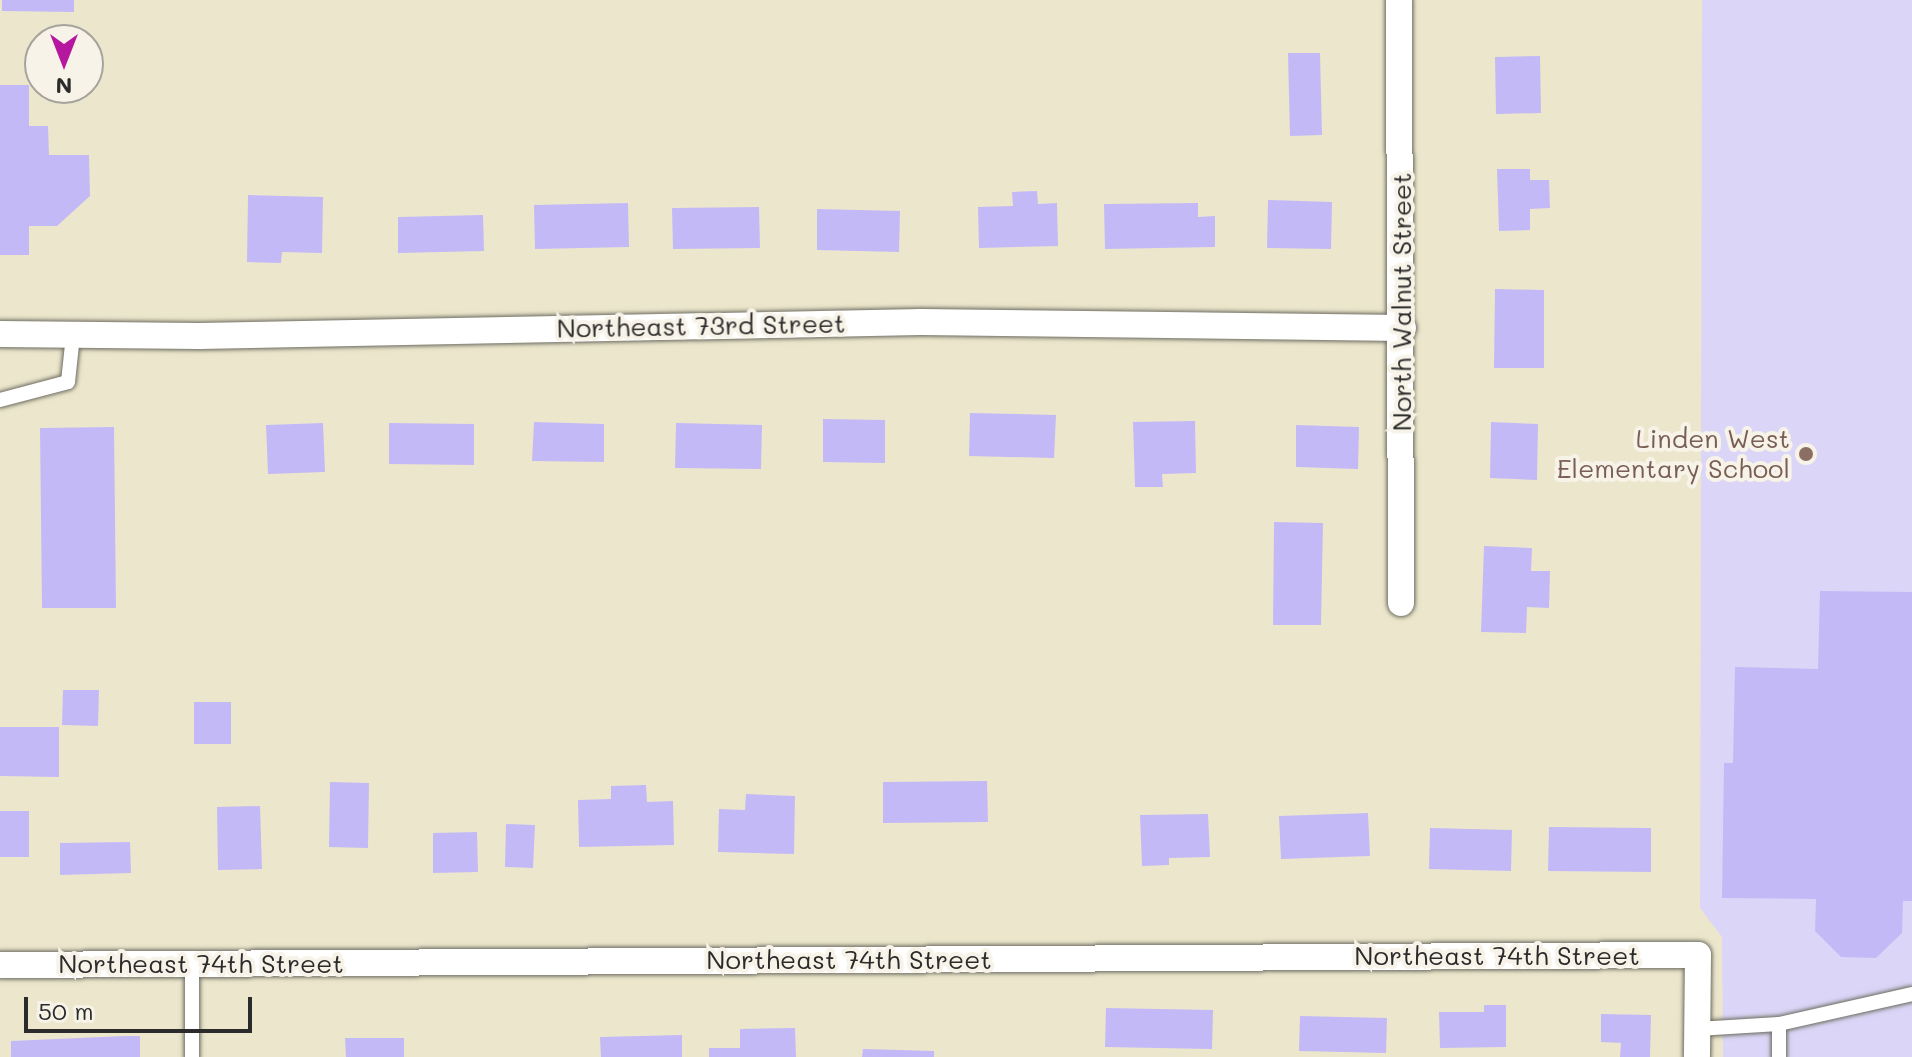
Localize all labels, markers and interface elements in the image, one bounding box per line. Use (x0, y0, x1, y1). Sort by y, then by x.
north arrow (24, 24, 104, 104)
text: N (56, 72, 72, 101)
street label: North Walnut Street (1386, 173, 1418, 431)
street label: Northeast 73rd Street (556, 308, 846, 344)
place label: Linden West Elementary School (1557, 423, 1790, 484)
marker: Linden West Elementary School (1797, 445, 1815, 463)
street label: Northeast 74th Street (1354, 940, 1640, 972)
street label: Northeast 74th Street (706, 944, 992, 976)
street label: Northeast 74th Street (58, 948, 344, 980)
scale bar (28, 981, 256, 1031)
text: 50 m (38, 995, 94, 1026)

